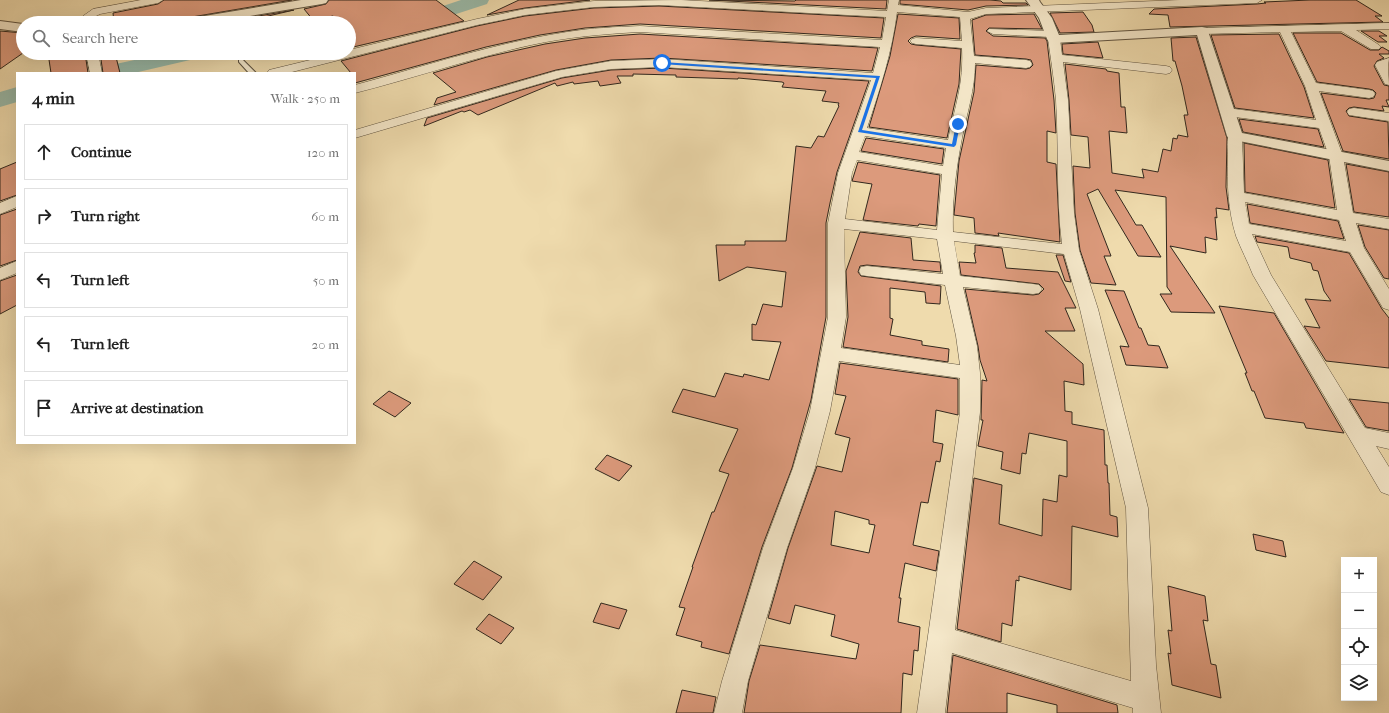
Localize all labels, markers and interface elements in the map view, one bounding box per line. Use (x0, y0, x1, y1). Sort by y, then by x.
search box (16, 16, 356, 60)
icon: search (30, 27, 52, 49)
text: Search here (62, 29, 138, 47)
route start (653, 54, 671, 72)
text: 4 min (32, 88, 75, 108)
text: Walk · 250 m (271, 91, 340, 106)
route end (949, 115, 967, 133)
icon: ahead (33, 141, 55, 163)
text: Continue (71, 143, 131, 161)
text: 120 m (307, 145, 339, 160)
icon: right (33, 205, 55, 227)
text: Turn right (71, 207, 140, 225)
text: 60 m (311, 209, 339, 224)
icon: left (33, 269, 55, 291)
text: Turn left (71, 271, 129, 289)
text: 50 m (313, 273, 339, 288)
icon: left (33, 333, 55, 355)
text: Turn left (71, 335, 129, 353)
text: 20 m (312, 337, 339, 352)
icon: arrive (33, 397, 55, 419)
text: Arrive at destination (71, 399, 203, 417)
map controls (1341, 557, 1377, 701)
button: + (1341, 557, 1377, 593)
button: − (1341, 593, 1377, 629)
button: locate (1341, 629, 1377, 665)
button: layers (1341, 665, 1377, 701)

